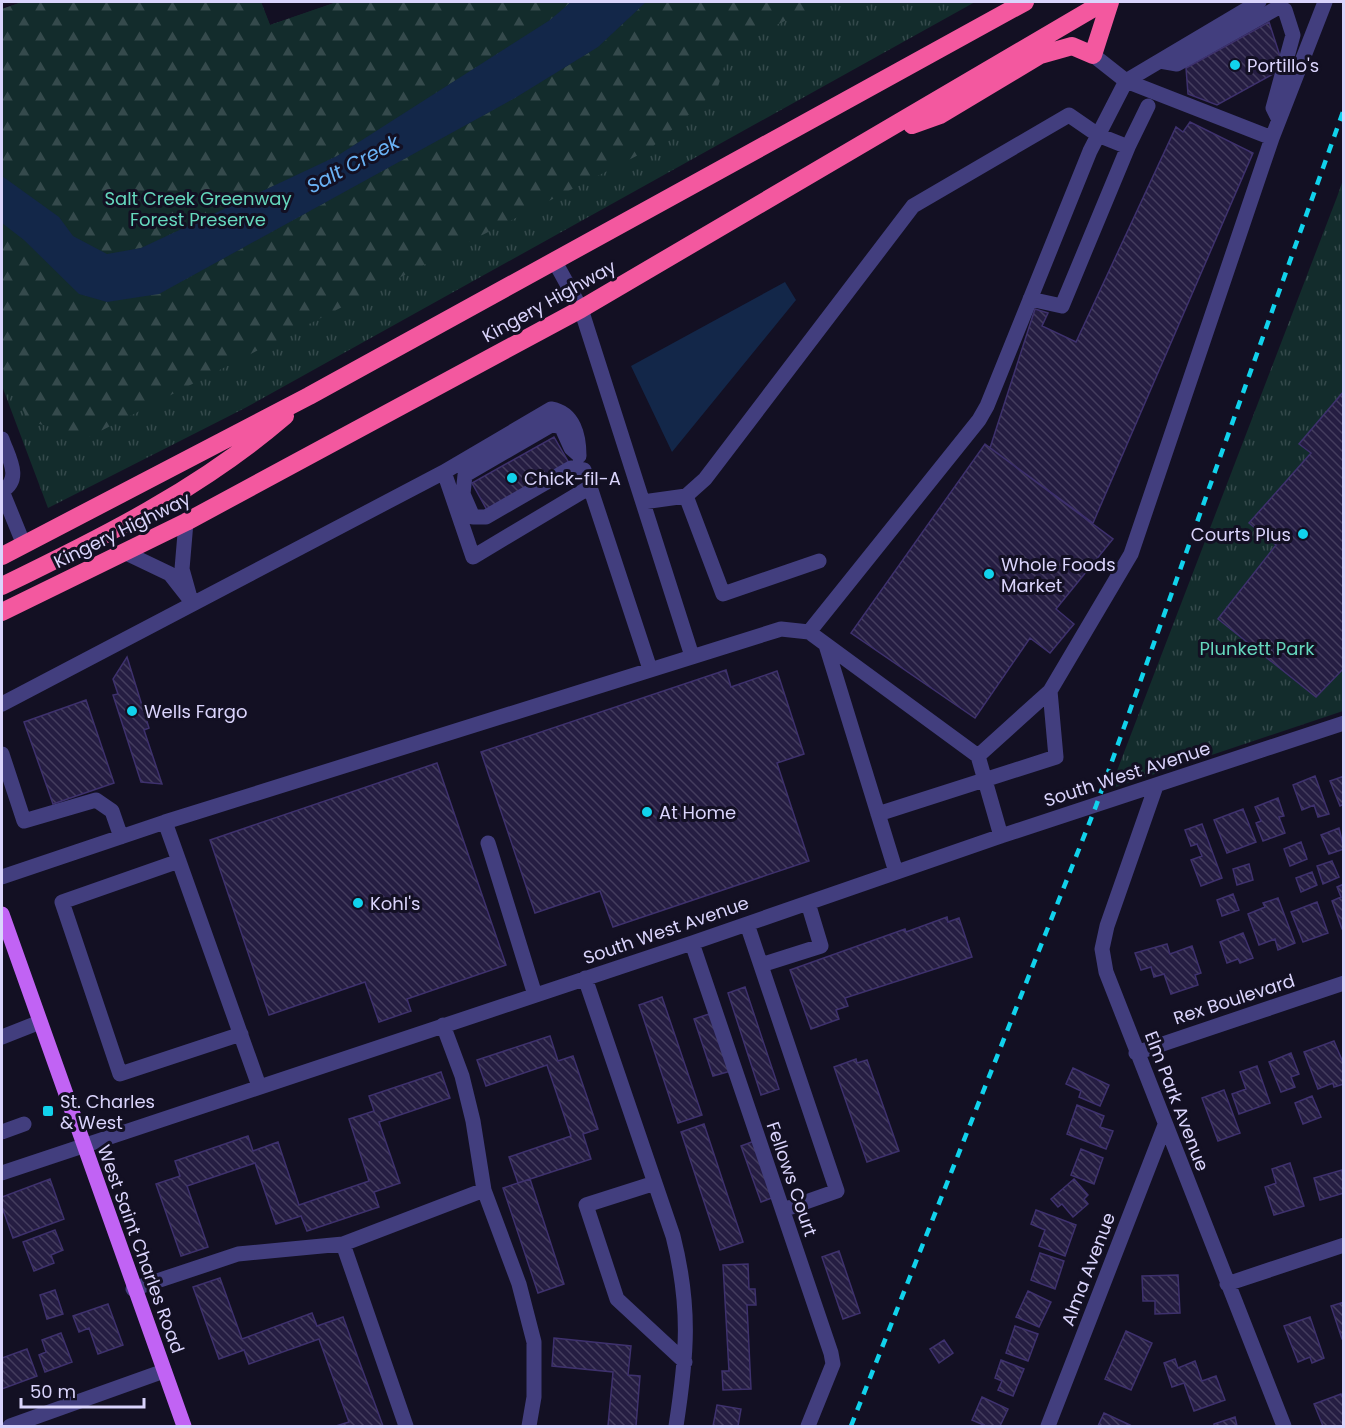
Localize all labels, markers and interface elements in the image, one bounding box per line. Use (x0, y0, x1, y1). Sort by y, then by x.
place label: Portillo's (1247, 53, 1319, 78)
marker: Portillo's (1228, 58, 1242, 72)
water label: Salt Creek (302, 127, 406, 200)
park label: Salt Creek Greenway Forest Preserve (104, 186, 292, 232)
street label: Kingery Highway (478, 254, 620, 348)
place label: Chick-fil-A (524, 466, 621, 491)
marker: Chick-fil-A (505, 471, 519, 485)
street label: Kingery Highway (49, 486, 195, 574)
place label: Courts Plus (1191, 522, 1291, 547)
marker: Courts Plus (1296, 527, 1310, 541)
place label: Whole Foods Market (1001, 552, 1116, 598)
marker: Whole Foods Market (982, 567, 996, 581)
park label: Plunkett Park (1200, 636, 1315, 661)
place label: Wells Fargo (144, 699, 247, 724)
marker: Wells Fargo (125, 704, 139, 718)
street label: South West Avenue (1041, 735, 1213, 813)
place label: At Home (659, 800, 736, 825)
marker: At Home (640, 805, 654, 819)
street label: South West Avenue (580, 890, 752, 970)
place label: Kohl's (370, 891, 421, 916)
marker: Kohl's (351, 896, 365, 910)
street label: Rex Boulevard (1170, 968, 1298, 1030)
street label: Elm Park Avenue (1139, 1027, 1215, 1175)
place label: St. Charles & West (60, 1089, 155, 1135)
marker: St. Charles & West (41, 1104, 55, 1118)
street label: Fellows Court (761, 1118, 823, 1240)
street label: West Saint Charles Road (92, 1141, 190, 1357)
street label: Alma Avenue (1055, 1209, 1121, 1329)
scale bar (21, 1371, 144, 1409)
text: 50 m (30, 1379, 76, 1404)

